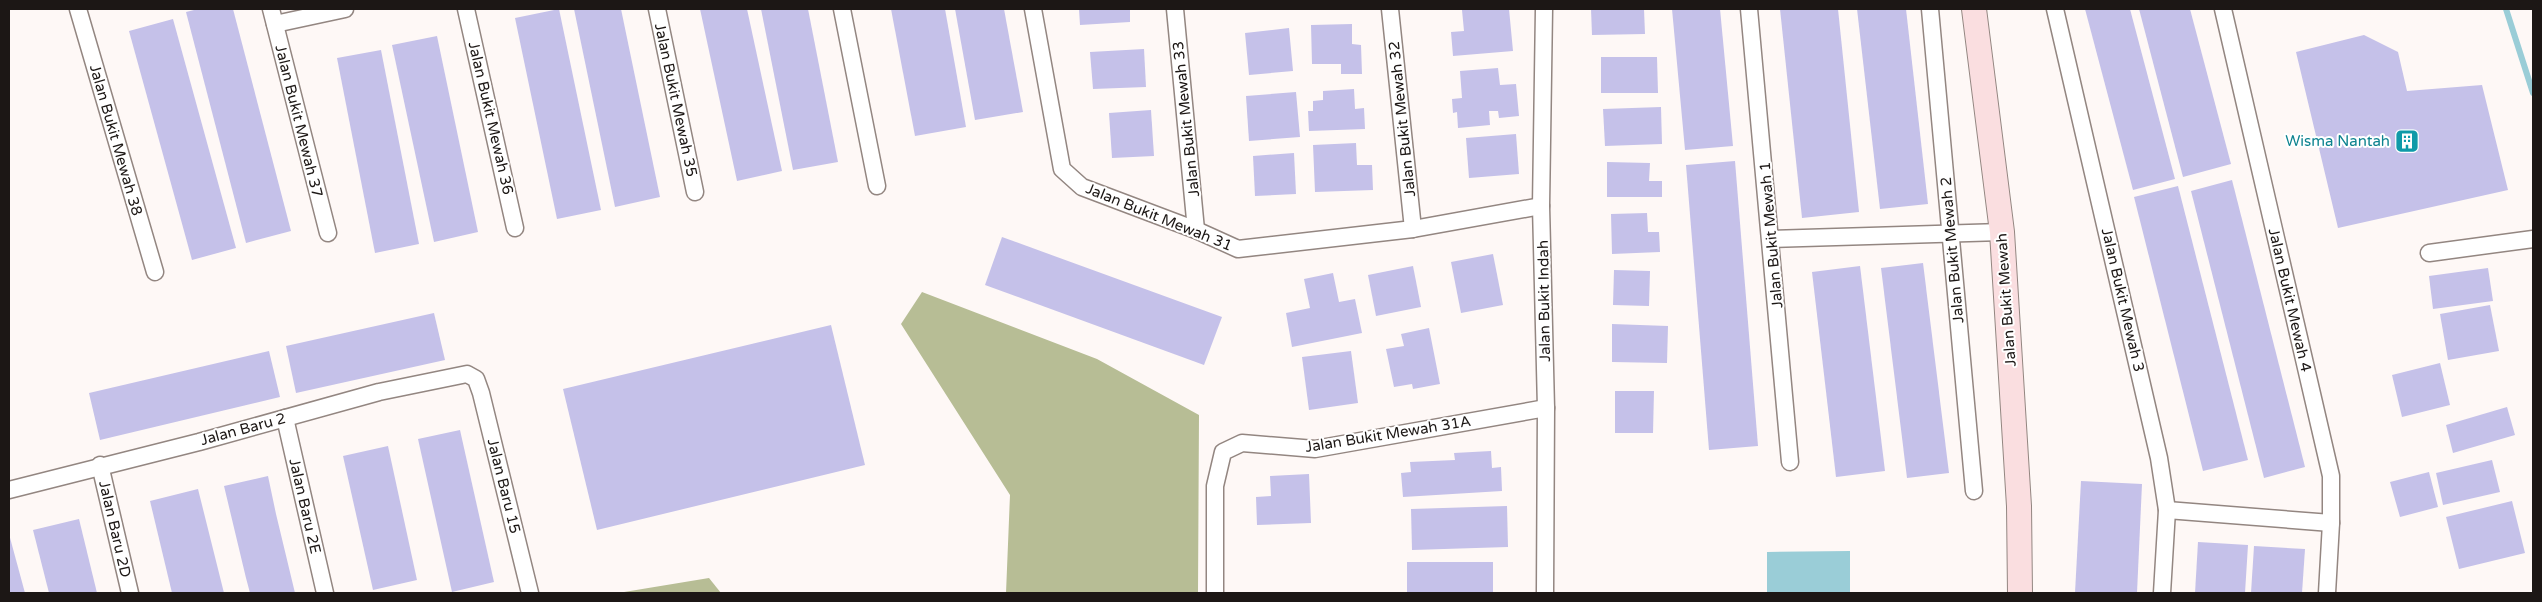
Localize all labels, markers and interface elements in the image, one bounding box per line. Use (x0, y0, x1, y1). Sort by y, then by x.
street label: Jalan Bukit Mewah 35 (651, 22, 701, 178)
street label: Jalan Bukit Mewah 36 (465, 40, 517, 196)
street label: Jalan Bukit Mewah 33 (1169, 40, 1203, 198)
street label: Jalan Bukit Mewah 32 (1385, 40, 1419, 198)
street label: Jalan Bukit Mewah 37 (271, 43, 327, 199)
street label: Jalan Bukit Mewah 38 (86, 62, 146, 218)
building icon: Wisma Nantah (2394, 128, 2420, 154)
place label: Wisma Nantah (2285, 132, 2390, 150)
street label: Jalan Bukit Mewah 1 (1756, 161, 1786, 309)
street label: Jalan Bukit Mewah 2 (1937, 176, 1967, 324)
street label: Jalan Bukit Mewah 31 (1083, 179, 1235, 255)
street label: Jalan Bukit Mewah 3 (2098, 226, 2148, 374)
street label: Jalan Bukit Mewah 4 (2265, 226, 2315, 374)
street label: Jalan Bukit Mewah (1992, 233, 2020, 367)
street label: Jalan Bukit Indah (1534, 240, 1554, 362)
street label: Jalan Baru 2 (198, 409, 288, 449)
street label: Jalan Bukit Mewah 31A (1304, 412, 1472, 456)
street label: Jalan Baru 15 (484, 437, 524, 535)
street label: Jalan Baru 2E (285, 457, 325, 555)
street label: Jalan Baru 2D (95, 479, 135, 579)

